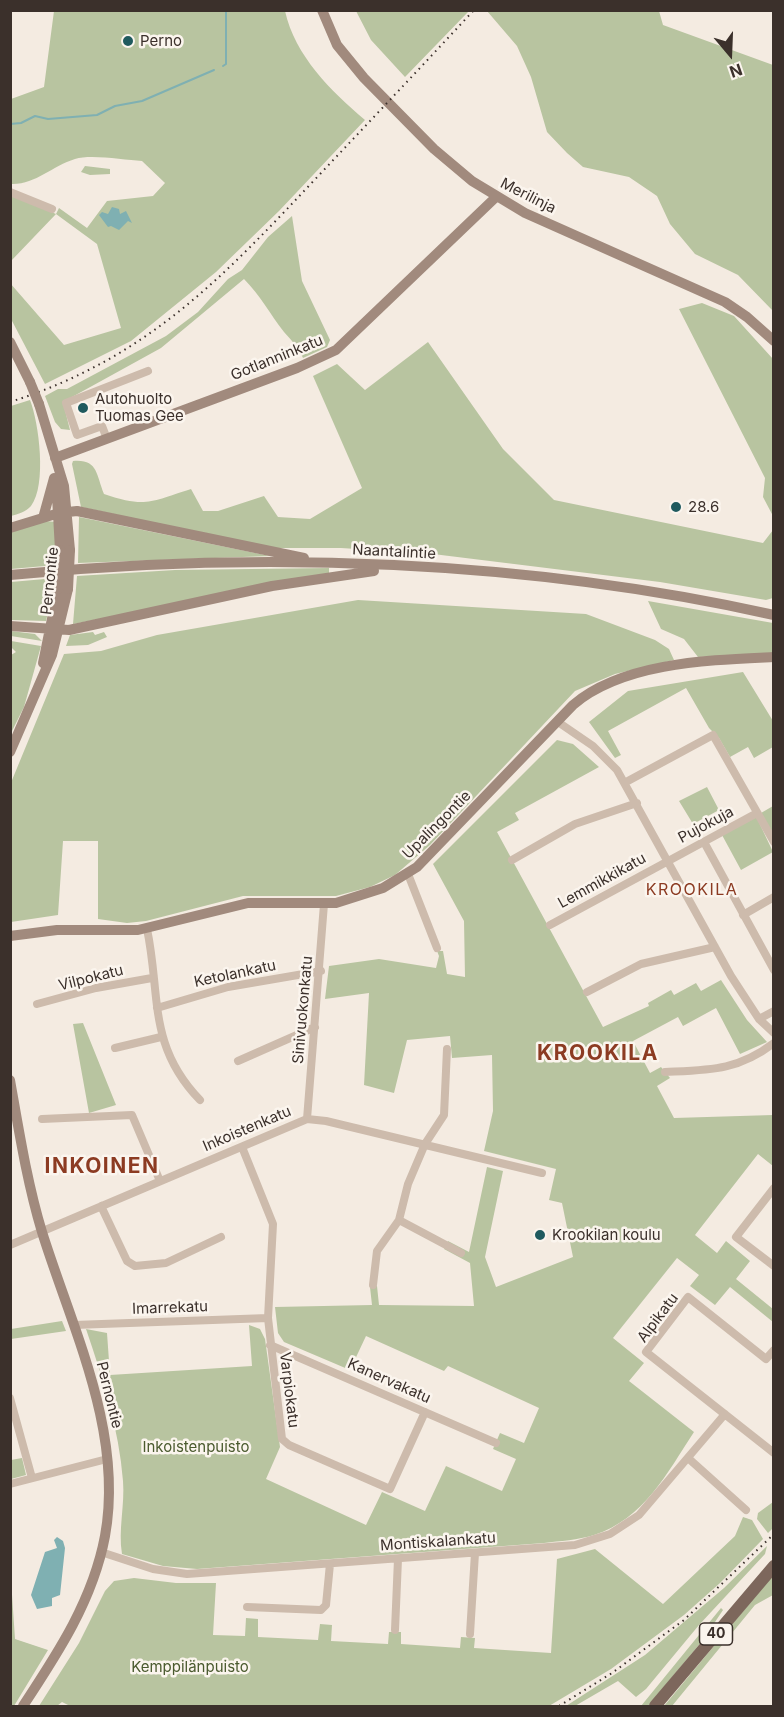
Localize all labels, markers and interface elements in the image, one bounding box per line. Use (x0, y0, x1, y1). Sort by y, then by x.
north arrow (700, 24, 760, 84)
place label: Perno (140, 32, 182, 50)
marker: Perno (121, 34, 135, 48)
text: N (727, 60, 745, 82)
street label: Merilinja (497, 174, 559, 218)
street label: Gotlanninkatu (228, 331, 326, 385)
place label: Autohuolto Tuomas Gee (95, 390, 184, 425)
marker: Autohuolto Tuomas Gee (76, 401, 90, 415)
place label: 28.6 (688, 498, 719, 516)
marker: 28.6 (669, 500, 683, 514)
street label: Naantalintie (352, 541, 436, 563)
street label: Pernontie (37, 546, 63, 616)
street label: Upalingontie (399, 787, 475, 863)
street label: Pujokuja (675, 803, 737, 847)
street label: Lemmikkikatu (555, 849, 649, 913)
district label: KROOKILA (646, 880, 738, 900)
street label: Sinivuokonkatu (289, 955, 317, 1065)
street label: Ketolankatu (192, 957, 278, 991)
street label: Vilpokatu (57, 961, 125, 995)
district label: KROOKILA (537, 1041, 659, 1067)
street label: Inkoistenkatu (200, 1102, 294, 1156)
district label: INKOINEN (44, 1154, 160, 1180)
place label: Krookilan koulu (552, 1226, 661, 1244)
marker: Krookilan koulu (533, 1228, 547, 1242)
street label: Alpikatu (634, 1290, 682, 1346)
street label: Imarrekatu (132, 1298, 208, 1318)
street label: Varpiokatu (275, 1351, 303, 1429)
street label: Kanervakatu (345, 1355, 433, 1407)
street label: Pernontie (92, 1360, 126, 1430)
park label: Inkoistenpuisto (142, 1438, 250, 1456)
street label: Montiskalankatu (380, 1529, 496, 1555)
road number: 40 (700, 1623, 732, 1645)
park label: Kemppilänpuisto (131, 1658, 249, 1676)

